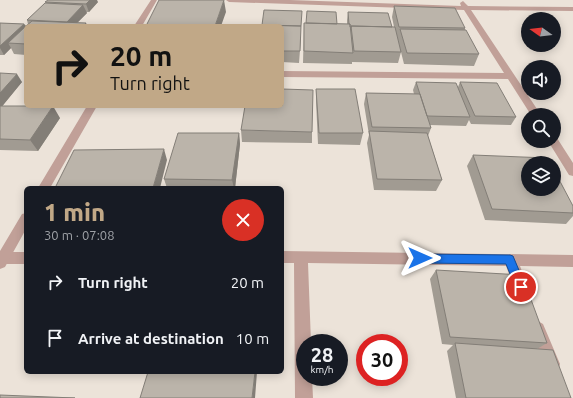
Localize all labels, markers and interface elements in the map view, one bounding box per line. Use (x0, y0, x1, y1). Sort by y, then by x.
north arrow (521, 12, 561, 52)
map controls (521, 12, 561, 196)
icon: right (44, 40, 96, 92)
text: 20 m (110, 40, 172, 71)
button: sound (521, 60, 561, 100)
text: Turn right (110, 73, 190, 93)
button: search (521, 108, 561, 148)
button: layers (521, 156, 561, 196)
text: 1 min (44, 199, 105, 226)
button: close (222, 199, 264, 241)
text: 30 m · 07:08 (44, 228, 115, 242)
position arrow (399, 237, 441, 279)
pin (504, 270, 538, 304)
icon: right (44, 271, 66, 293)
text: Turn right (78, 274, 148, 291)
text: 20 m (231, 274, 264, 291)
icon: arrive (510, 276, 532, 298)
icon: arrive (44, 327, 66, 349)
text: Arrive at destination (78, 330, 224, 347)
text: 10 m (236, 330, 269, 347)
speed limit sign: 30 (356, 334, 408, 386)
text: 28 (311, 343, 333, 366)
text: km/h (310, 364, 334, 375)

